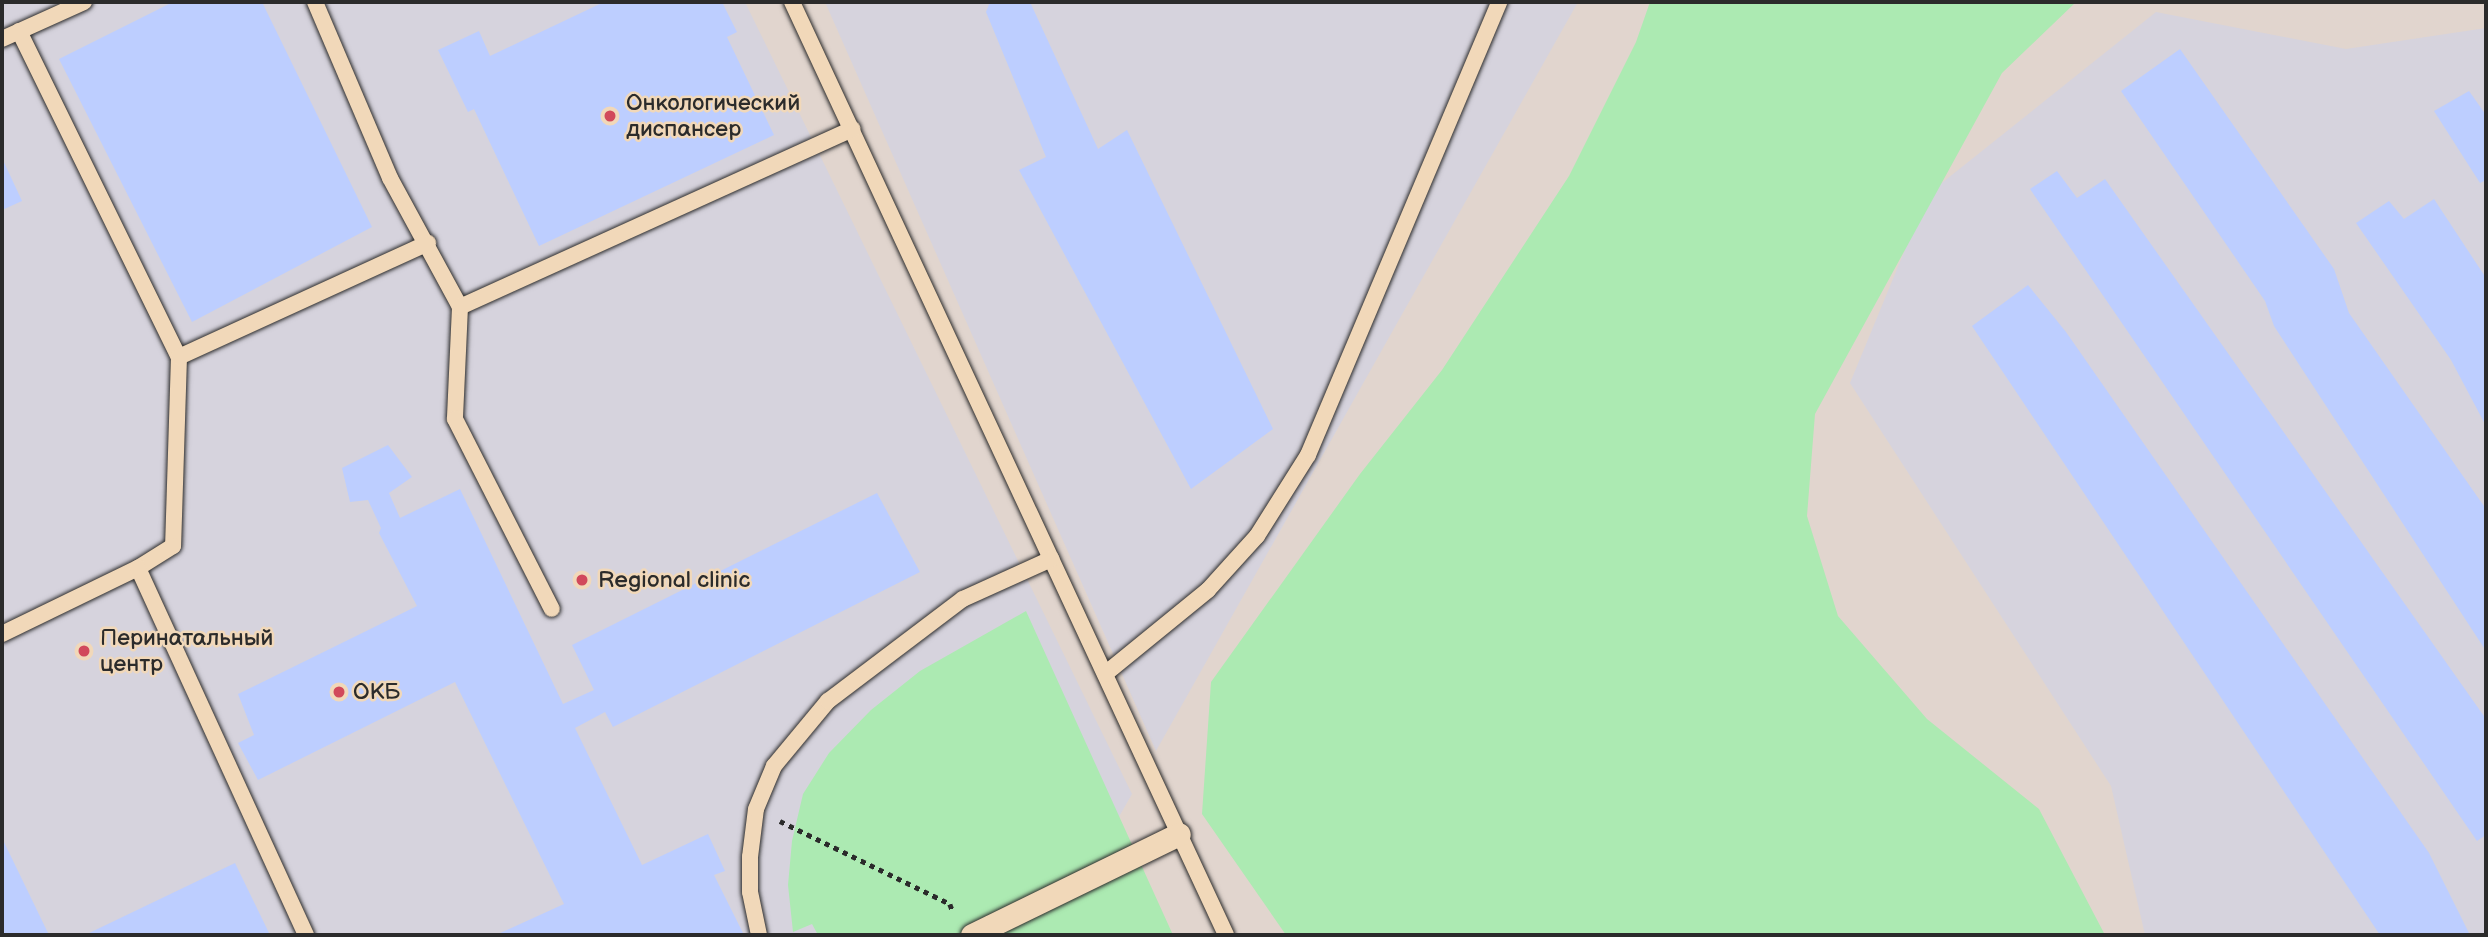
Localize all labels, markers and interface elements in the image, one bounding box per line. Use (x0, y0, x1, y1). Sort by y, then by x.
place label: Онкологический диспансер (626, 89, 800, 143)
marker: Онкологический диспансер (600, 106, 620, 126)
place label: Regional clinic (598, 566, 750, 594)
marker: Regional clinic (572, 570, 592, 590)
place label: Перинатальный центр (100, 624, 273, 678)
marker: Перинатальный центр (74, 641, 94, 661)
place label: ОКБ (353, 678, 400, 706)
marker: ОКБ (331, 684, 347, 700)

